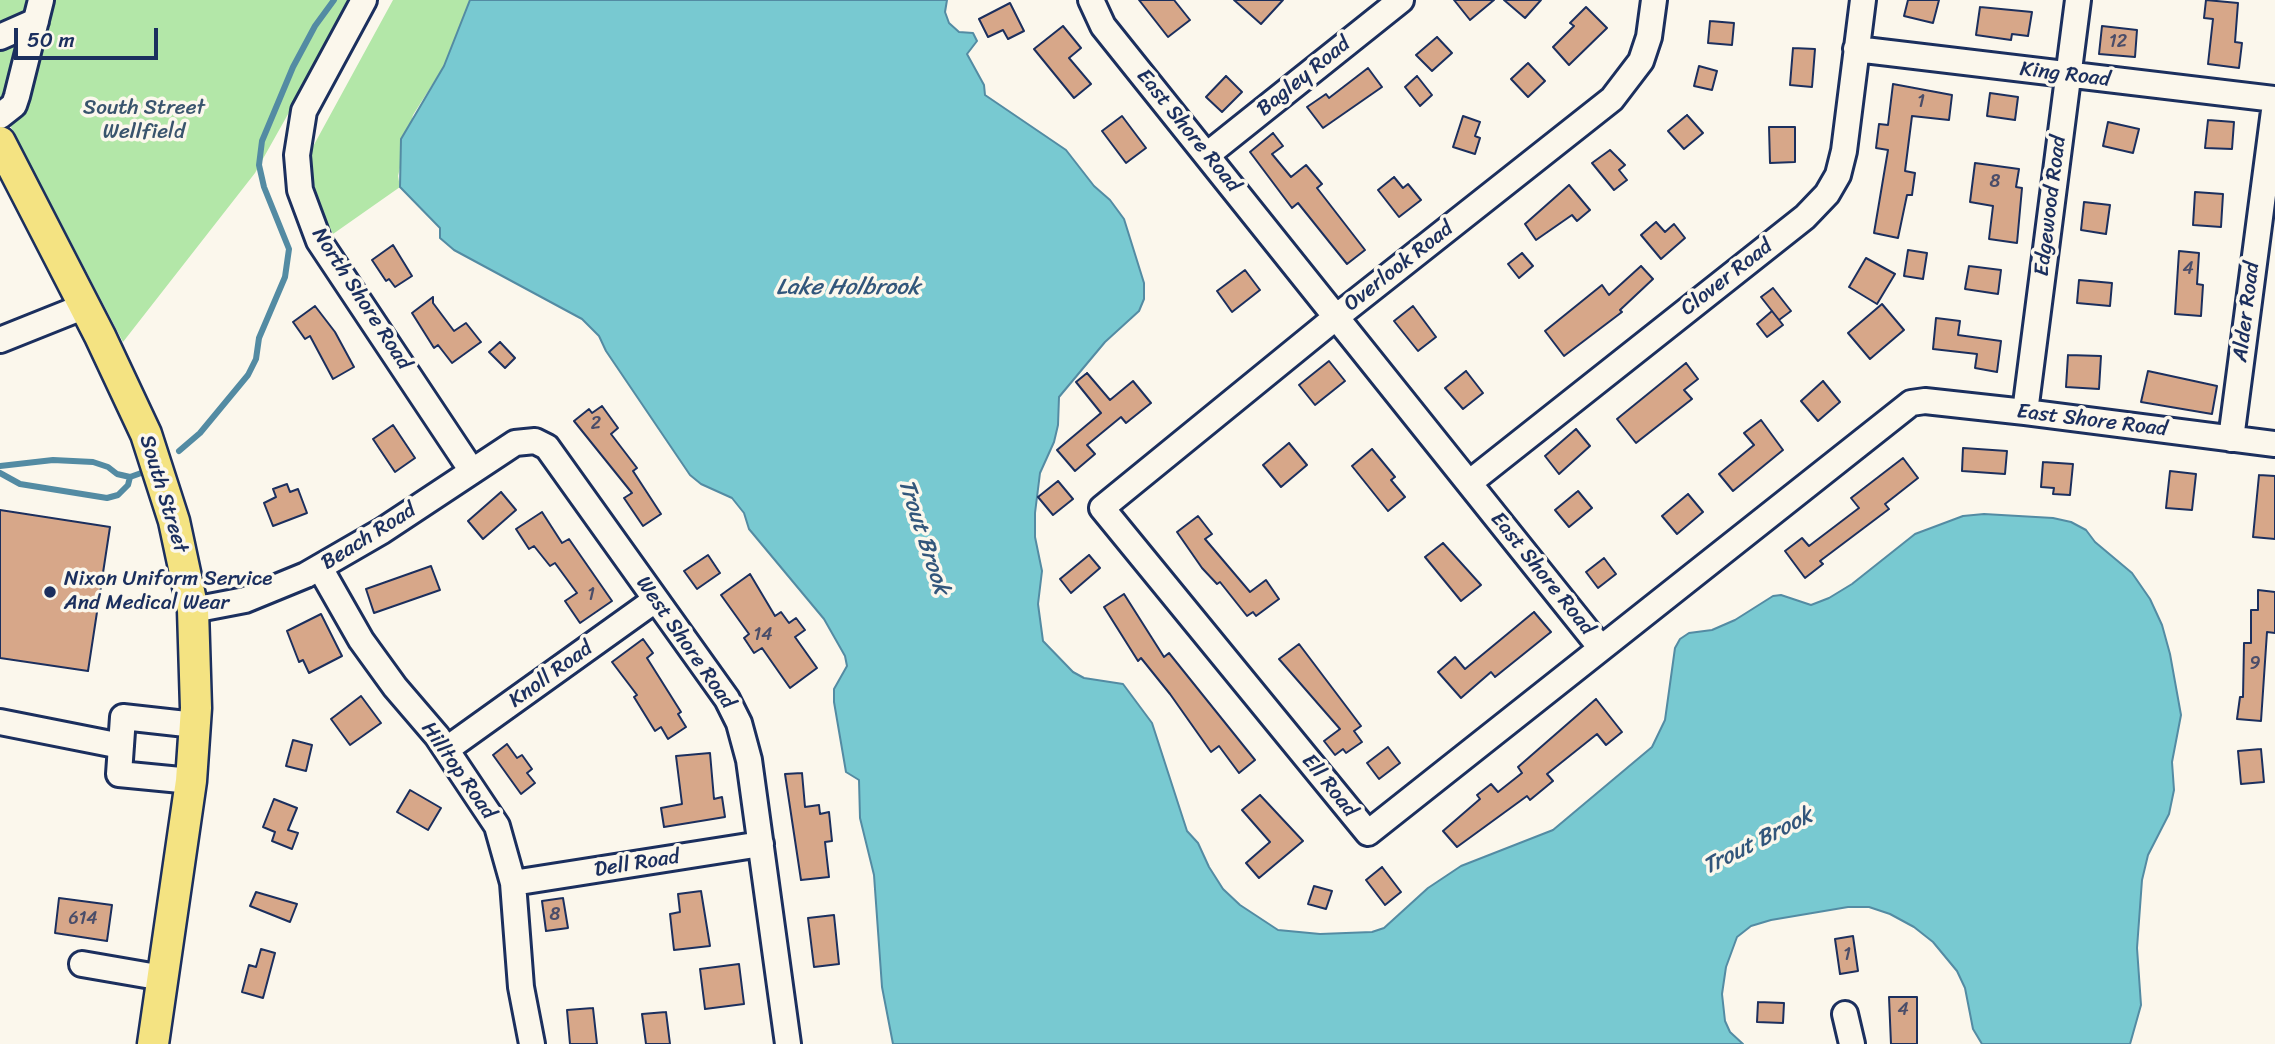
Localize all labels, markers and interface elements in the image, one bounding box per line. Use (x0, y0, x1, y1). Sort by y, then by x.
scale bar (18, 14, 161, 58)
text: 50 m (27, 21, 75, 59)
house number: 12 (2109, 31, 2127, 53)
street label: Bagley Road (1252, 32, 1356, 122)
street label: King Road (2018, 57, 2112, 93)
street label: East Shore Road (1131, 64, 1245, 198)
house number: 1 (1917, 91, 1925, 113)
park label: South Street Wellfield (83, 96, 205, 146)
street label: Edgewood Road (2030, 134, 2072, 278)
house number: 8 (1990, 171, 2000, 193)
street label: Overlook Road (1339, 217, 1459, 317)
street label: North Shore Road (306, 223, 416, 375)
street label: Clover Road (1676, 234, 1778, 322)
house number: 4 (2182, 258, 2194, 280)
street label: Alder Road (2228, 260, 2266, 364)
water label: Lake Holbrook (776, 274, 920, 302)
street label: East Shore Road (2015, 399, 2169, 443)
house number: 2 (591, 413, 601, 435)
street label: South Street (133, 432, 193, 556)
water label: Trout Brook (891, 476, 955, 598)
street label: Beach Road (317, 498, 421, 576)
street label: East Shore Road (1485, 507, 1599, 641)
place label: Nixon Uniform Service And Medical Wear (64, 567, 272, 617)
street label: West Shore Road (630, 572, 740, 714)
marker: Nixon Uniform Service And Medical Wear (42, 584, 58, 600)
house number: 1 (587, 584, 595, 606)
house number: 14 (754, 624, 772, 646)
street label: Knoll Road (504, 636, 598, 714)
house number: 9 (2249, 653, 2261, 675)
street label: Hilltop Road (415, 717, 501, 825)
street label: Ell Road (1296, 749, 1362, 823)
water label: Trout Brook (1698, 803, 1818, 881)
street label: Dell Road (593, 845, 681, 883)
house number: 8 (550, 904, 560, 926)
house number: 614 (68, 908, 98, 930)
house number: 1 (1843, 944, 1851, 966)
house number: 4 (1897, 999, 1909, 1021)

